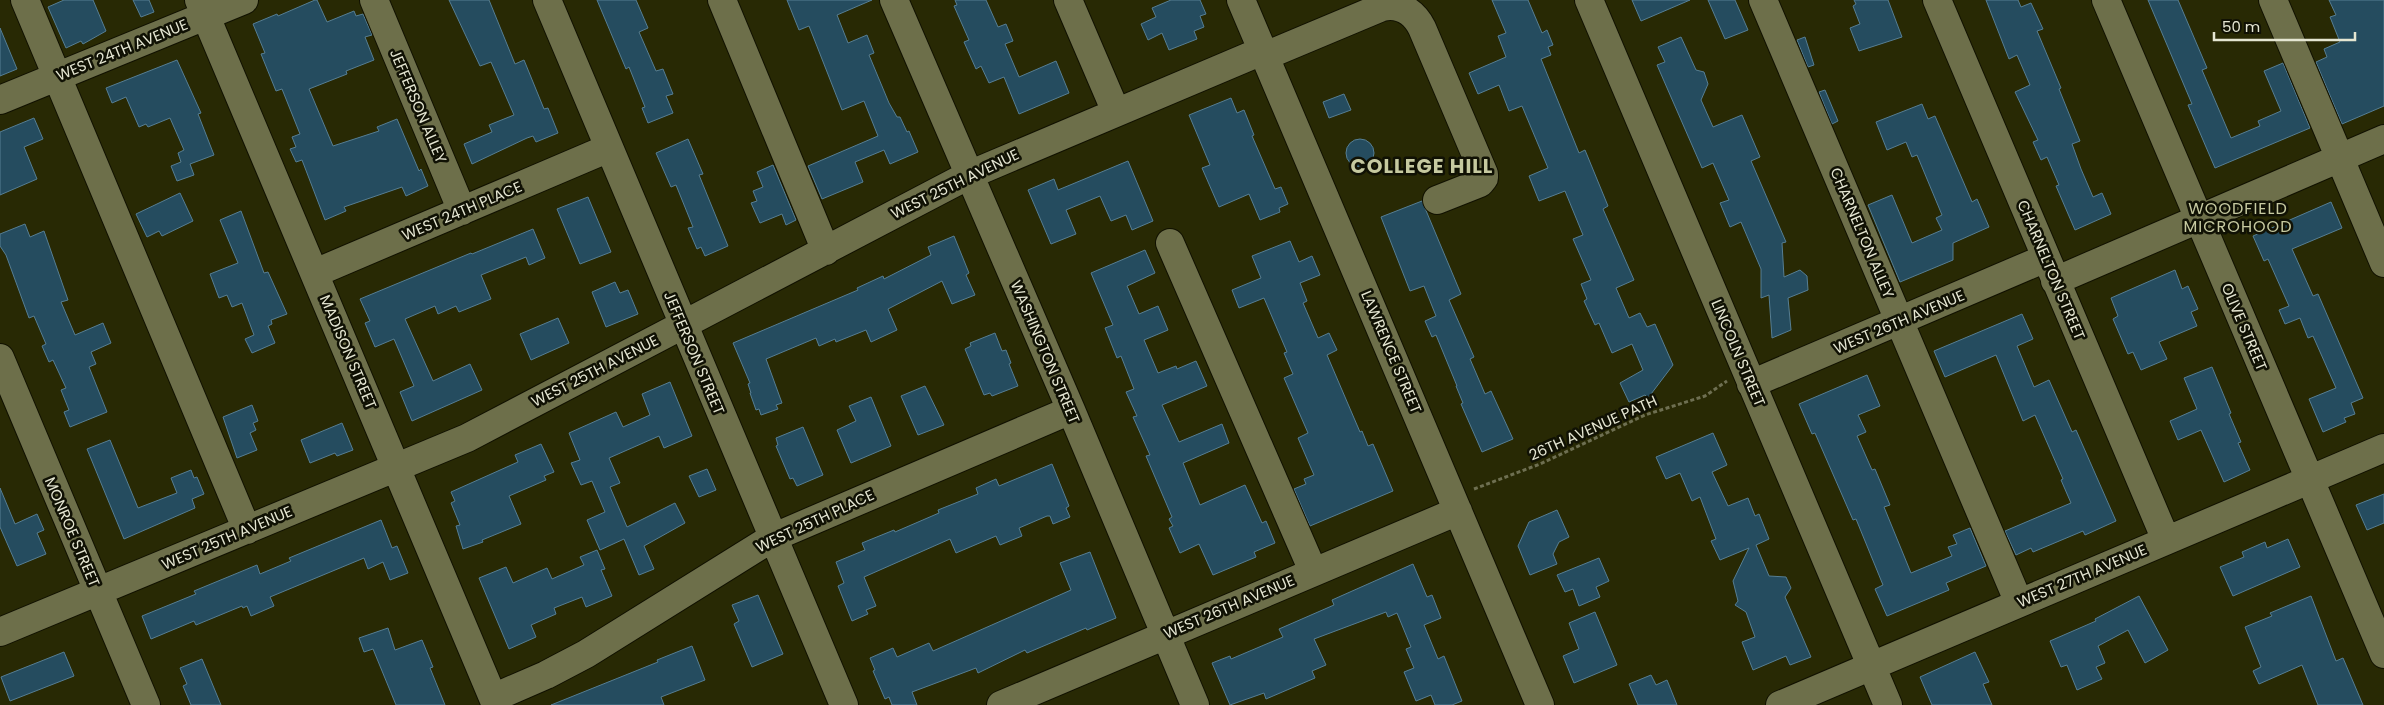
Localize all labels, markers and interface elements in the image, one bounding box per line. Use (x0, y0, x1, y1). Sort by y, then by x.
scale bar (2214, 10, 2355, 42)
street label: WEST 24TH AVENUE (53, 14, 191, 86)
text: 50 m (2222, 16, 2260, 37)
street label: JEFFERSON ALLEY (385, 45, 452, 166)
street label: WEST 25TH AVENUE (887, 143, 1022, 224)
district label: COLLEGE HILL (1351, 152, 1493, 180)
street label: CHARNELTON ALLEY (1825, 164, 1900, 302)
street label: WEST 24TH PLACE (399, 176, 525, 245)
street label: CHARNELTON STREET (2013, 197, 2090, 343)
district label: WOODFIELD MICROHOOD (2184, 197, 2292, 238)
street label: WASHINGTON STREET (1006, 277, 1085, 427)
street label: OLIVE STREET (2217, 280, 2272, 374)
street label: WEST 26TH AVENUE (1830, 284, 1967, 359)
street label: LAWRENCE STREET (1356, 287, 1427, 416)
street label: JEFFERSON STREET (659, 288, 730, 418)
street label: MADISON STREET (315, 292, 382, 412)
street label: LINCOLN STREET (1706, 296, 1771, 410)
street label: WEST 25TH AVENUE (528, 329, 662, 412)
street label: 26TH AVENUE PATH (1525, 390, 1660, 465)
street label: MONROE STREET (40, 474, 105, 590)
street label: WEST 25TH PLACE (752, 484, 877, 557)
street label: WEST 25TH AVENUE (158, 500, 295, 575)
street label: WEST 27TH AVENUE (2014, 539, 2150, 612)
street label: WEST 26TH AVENUE (1160, 569, 1297, 644)

